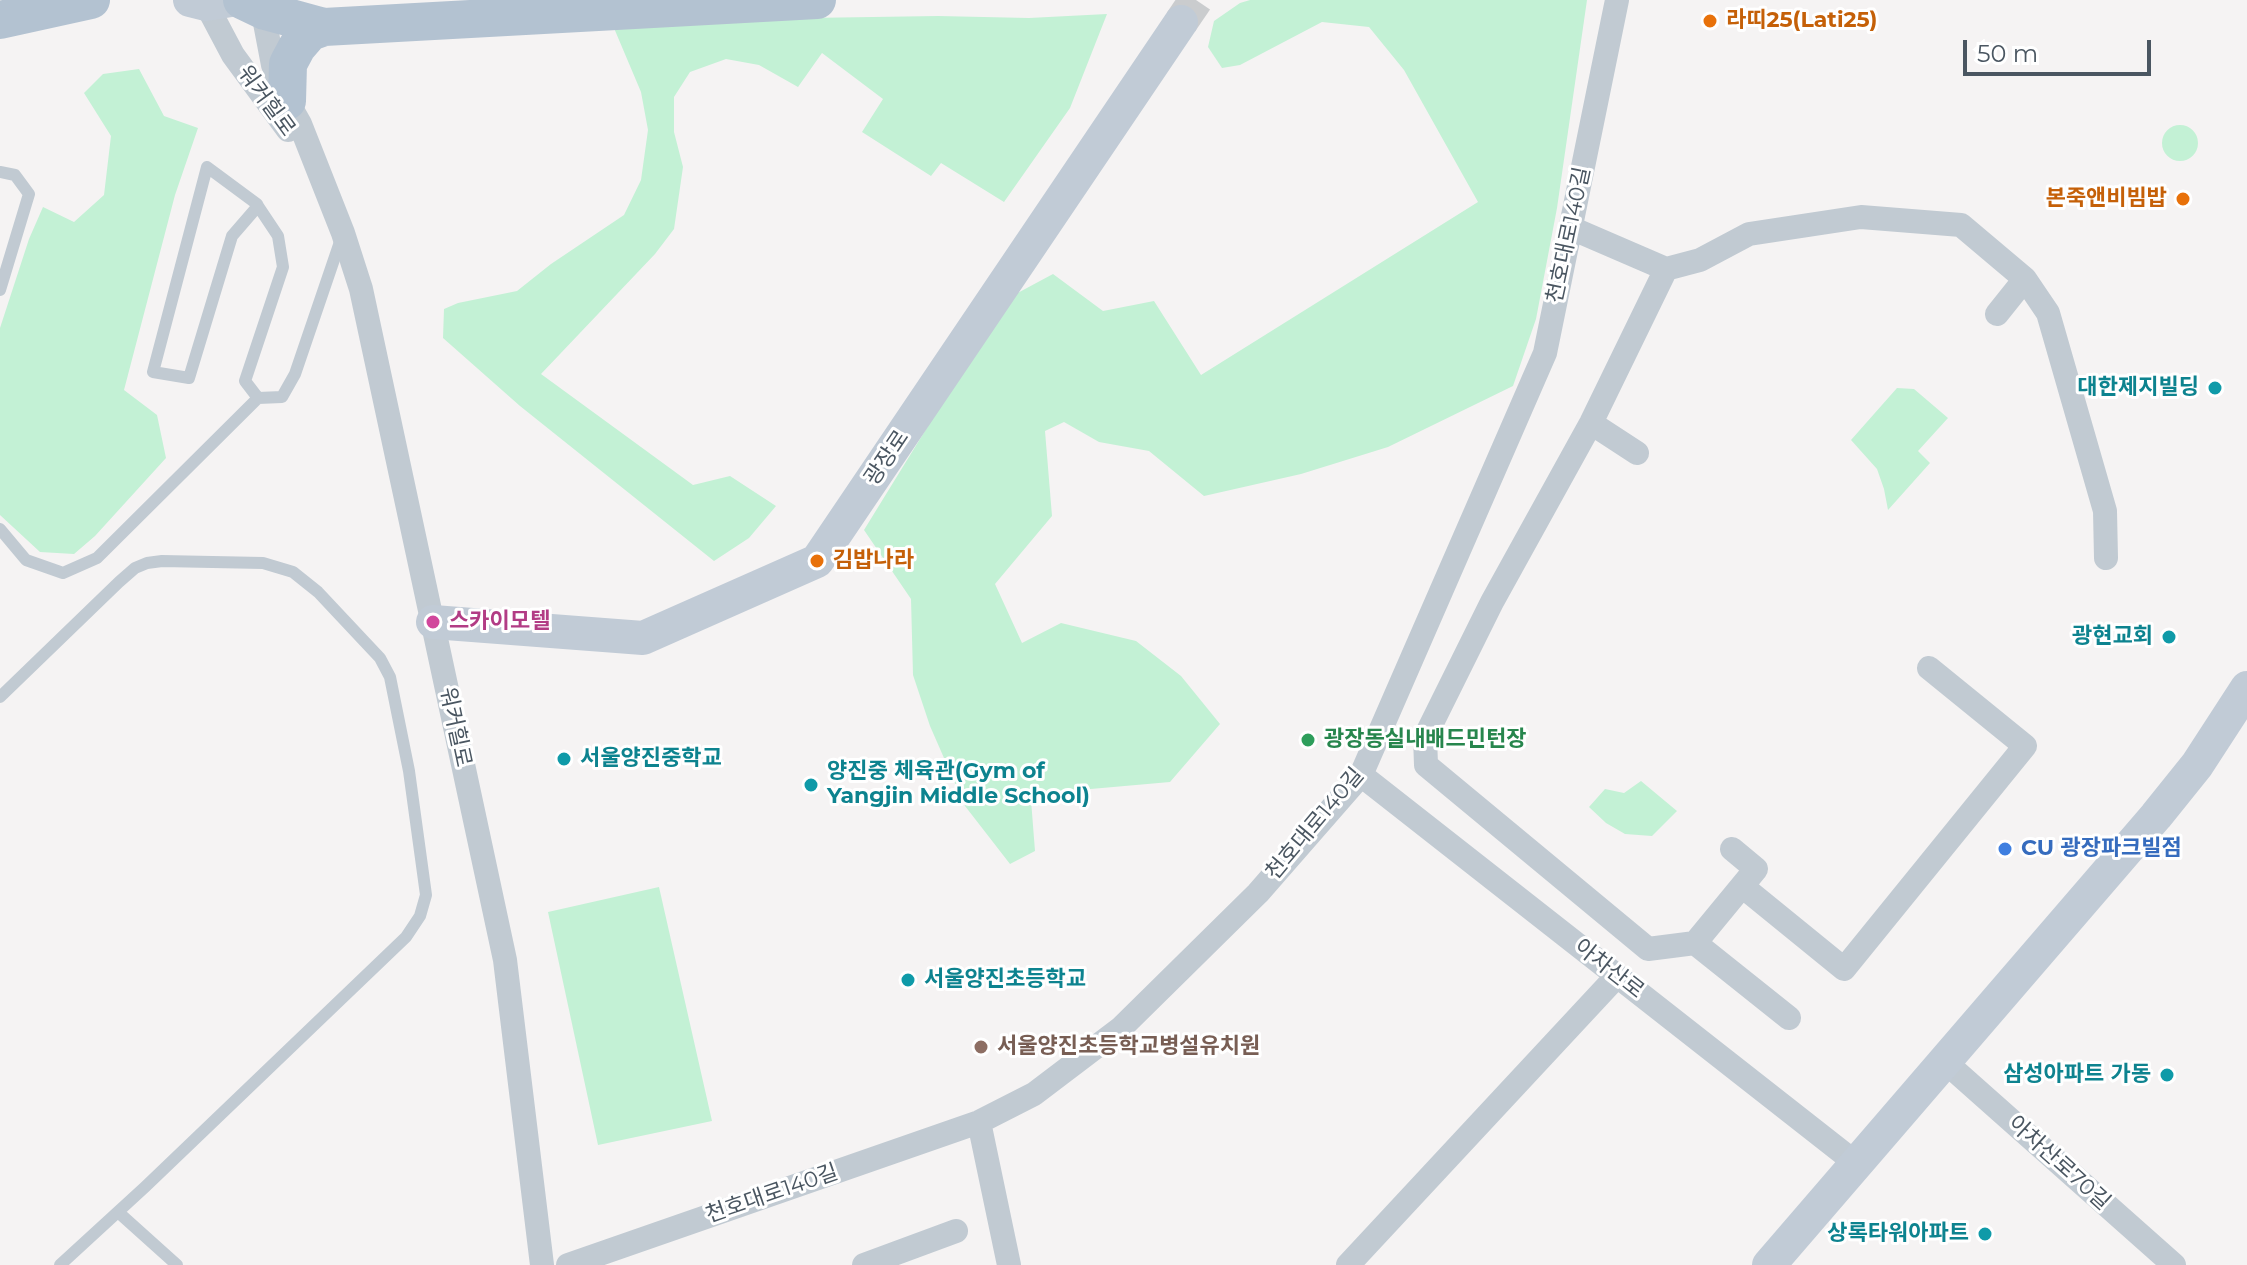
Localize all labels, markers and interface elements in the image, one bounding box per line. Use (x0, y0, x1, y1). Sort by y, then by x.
place label: 라띠25(Lati25) (1726, 8, 1877, 34)
marker: 라띠25(Lati25) (1701, 12, 1719, 30)
scale bar (1967, 24, 2155, 74)
text: 50 m (1977, 39, 2038, 68)
street label: 워커힐로 (232, 60, 300, 142)
street label: 천호대로140길 (1542, 165, 1596, 305)
place label: 본죽앤비빔밥 (2046, 186, 2167, 212)
marker: 본죽앤비빔밥 (2174, 190, 2192, 208)
place label: 대한제지빌딩 (2078, 375, 2199, 401)
marker: 대한제지빌딩 (2206, 379, 2224, 397)
street label: 광장로 (859, 425, 915, 491)
place label: 김밥나라 (833, 548, 914, 574)
marker: 김밥나라 (808, 552, 826, 570)
place label: 스카이모텔 (449, 609, 550, 635)
marker: 스카이모텔 (424, 613, 442, 631)
place label: 광현교회 (2072, 624, 2153, 650)
marker: 광현교회 (2160, 628, 2178, 646)
street label: 워커힐로 (434, 685, 476, 769)
place label: 광장동실내배드민턴장 (1324, 727, 1526, 753)
marker: 광장동실내배드민턴장 (1299, 731, 1317, 749)
place label: 서울양진중학교 (580, 746, 722, 772)
marker: 서울양진중학교 (555, 750, 573, 768)
place label: 양진중 체육관(Gym of Yangjin Middle School) (827, 759, 1090, 810)
street label: 천호대로140길 (1260, 763, 1370, 885)
marker: 양진중 체육관(Gym of Yangjin Middle School) (802, 776, 820, 794)
place label: CU 광장파크빌점 (2021, 836, 2182, 862)
marker: CU 광장파크빌점 (1996, 840, 2014, 858)
street label: 아차산로 (1569, 934, 1649, 1004)
place label: 서울양진초등학교 (924, 967, 1086, 993)
marker: 서울양진초등학교 (899, 971, 917, 989)
place label: 서울양진초등학교병설유치원 (997, 1034, 1260, 1060)
marker: 서울양진초등학교병설유치원 (972, 1038, 990, 1056)
place label: 삼성아파트 가동 (2003, 1062, 2151, 1088)
marker: 삼성아파트 가동 (2158, 1066, 2176, 1084)
street label: 아차산로70길 (2003, 1110, 2115, 1216)
street label: 천호대로140길 (702, 1159, 842, 1229)
place label: 상록타워아파트 (1827, 1221, 1969, 1247)
marker: 상록타워아파트 (1976, 1225, 1994, 1243)

